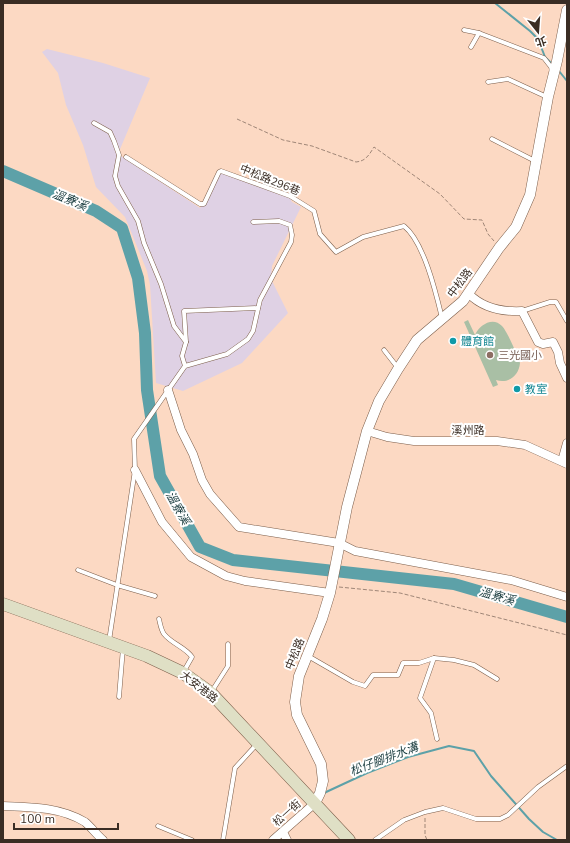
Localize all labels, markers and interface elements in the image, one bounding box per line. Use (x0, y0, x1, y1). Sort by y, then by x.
north arrow (518, 12, 558, 52)
text: 北 (533, 32, 548, 50)
street label: 中松路296巷 (238, 161, 302, 199)
water label: 溫寮溪 (50, 186, 92, 215)
street label: 中松路 (444, 265, 476, 301)
place label: 體育館 (461, 334, 494, 349)
marker: 體育館 (448, 336, 458, 346)
place label: 三光國小 (498, 348, 542, 363)
marker: 三光國小 (485, 350, 495, 360)
place label: 教室 (525, 382, 547, 397)
marker: 教室 (512, 384, 522, 394)
street label: 溪州路 (452, 423, 485, 438)
water label: 溫寮溪 (162, 488, 195, 529)
water label: 溫寮溪 (477, 583, 518, 609)
street label: 中松路 (282, 636, 308, 672)
street label: 大安港路 (177, 668, 221, 706)
water label: 松仔腳排水溝 (348, 738, 422, 779)
street label: 松一街 (270, 796, 304, 830)
scale bar (14, 805, 118, 831)
text: 100 m (20, 811, 55, 827)

